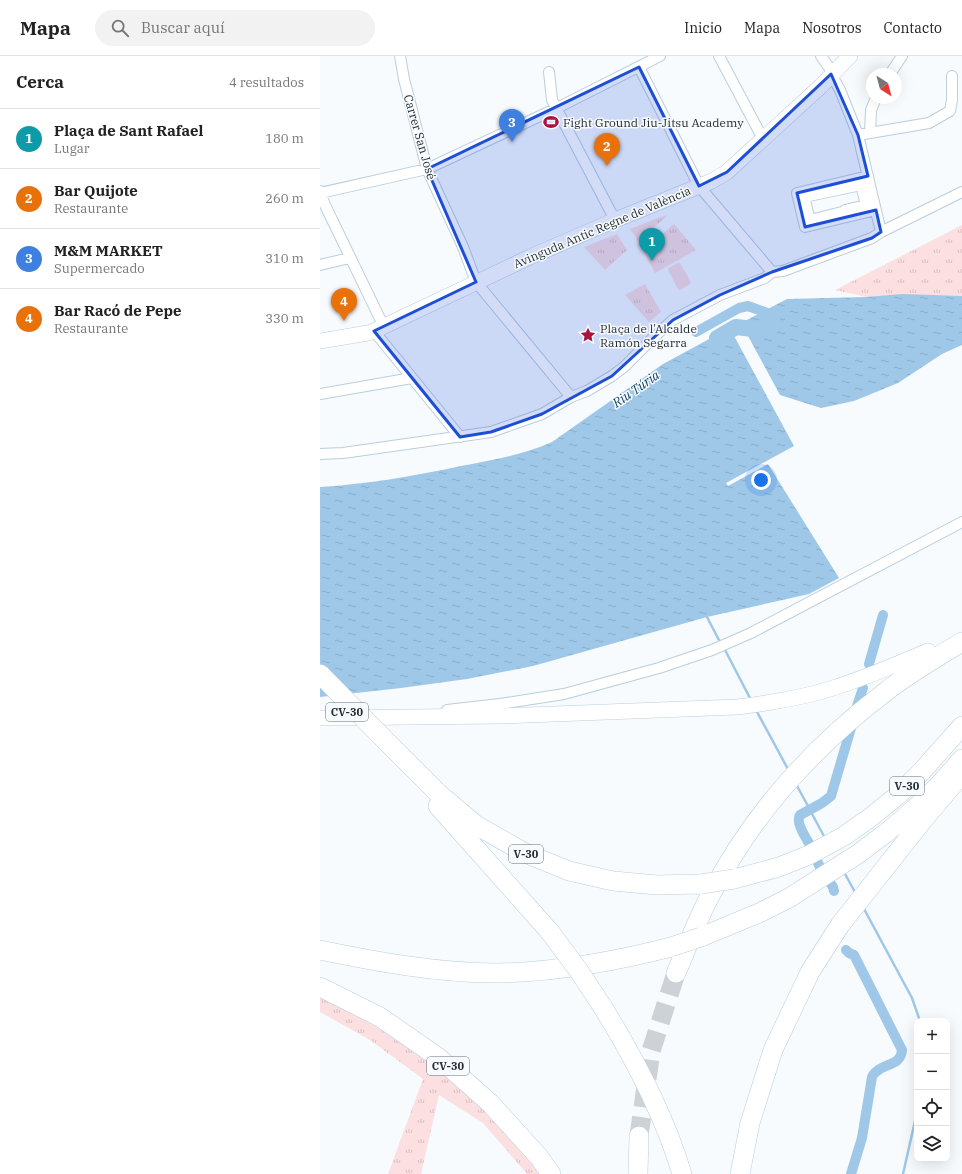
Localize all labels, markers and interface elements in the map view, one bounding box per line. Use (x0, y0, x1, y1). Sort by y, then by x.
search box (95, 10, 375, 46)
text: Mapa (20, 16, 71, 40)
icon: search (109, 17, 131, 39)
text: Buscar aquí (141, 18, 225, 37)
text: Inicio (684, 19, 722, 37)
text: Mapa (744, 19, 780, 37)
text: Nosotros (802, 19, 862, 37)
text: Contacto (884, 19, 942, 37)
north arrow (866, 68, 902, 104)
text: Cerca (16, 71, 64, 93)
text: 4 resultados (229, 74, 304, 91)
street label: Carrer San José (401, 93, 439, 181)
pin: 3 (499, 109, 525, 142)
sports icon: Fight Ground Jiu-Jitsu Academy (542, 113, 560, 131)
place label: Fight Ground Jiu-Jitsu Academy (563, 115, 744, 130)
text: Plaça de Sant Rafael (54, 121, 203, 140)
text: 1 (25, 130, 33, 147)
text: 180 m (265, 130, 304, 147)
pin: 2 (594, 133, 620, 166)
text: Lugar (54, 140, 90, 157)
text: Bar Quijote (54, 181, 138, 200)
street label: Avinguda Antic Regne de València (511, 183, 693, 271)
text: 2 (25, 190, 33, 207)
text: 260 m (265, 190, 304, 207)
text: Restaurante (54, 200, 128, 217)
pin: 1 (639, 228, 665, 261)
text: M&M MARKET (54, 241, 163, 260)
text: 3 (25, 250, 33, 267)
text: 310 m (265, 250, 304, 267)
text: Supermercado (54, 260, 145, 277)
pin: 4 (331, 288, 357, 321)
text: Bar Racó de Pepe (54, 301, 182, 320)
text: 4 (25, 310, 33, 327)
text: 330 m (265, 310, 304, 327)
text: Restaurante (54, 320, 128, 337)
place label: Plaça de l'Alcalde Ramón Segarra (600, 321, 697, 350)
place icon: Plaça de l'Alcalde Ramón Segarra (579, 326, 597, 344)
water label: Riu Túria (608, 367, 663, 412)
your location (751, 470, 771, 490)
road number: CV-30 (326, 703, 368, 721)
road number: V-30 (890, 777, 924, 795)
road number: V-30 (509, 845, 543, 863)
map controls (914, 1018, 950, 1162)
button: + (914, 1018, 950, 1054)
button: − (914, 1054, 950, 1090)
road number: CV-30 (427, 1057, 469, 1075)
button: locate (914, 1090, 950, 1126)
button: layers (914, 1126, 950, 1162)

